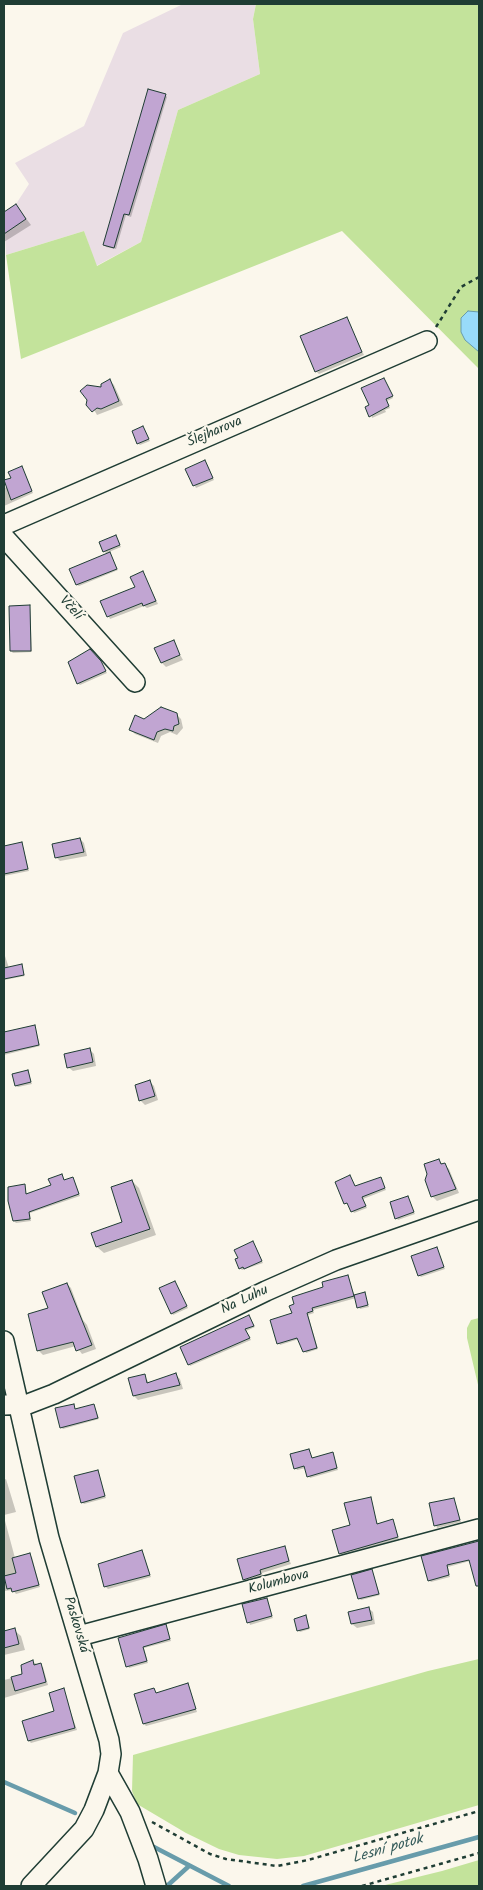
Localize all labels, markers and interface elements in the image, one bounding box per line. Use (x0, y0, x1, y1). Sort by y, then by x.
street label: Šlejharova (185, 414, 245, 452)
street label: Včelí (55, 593, 85, 625)
street label: Na Luhu (219, 1283, 271, 1319)
street label: Kolumbova (247, 1567, 311, 1599)
street label: Paskovská (58, 1595, 92, 1655)
water label: Lesní potok (351, 1831, 425, 1869)

